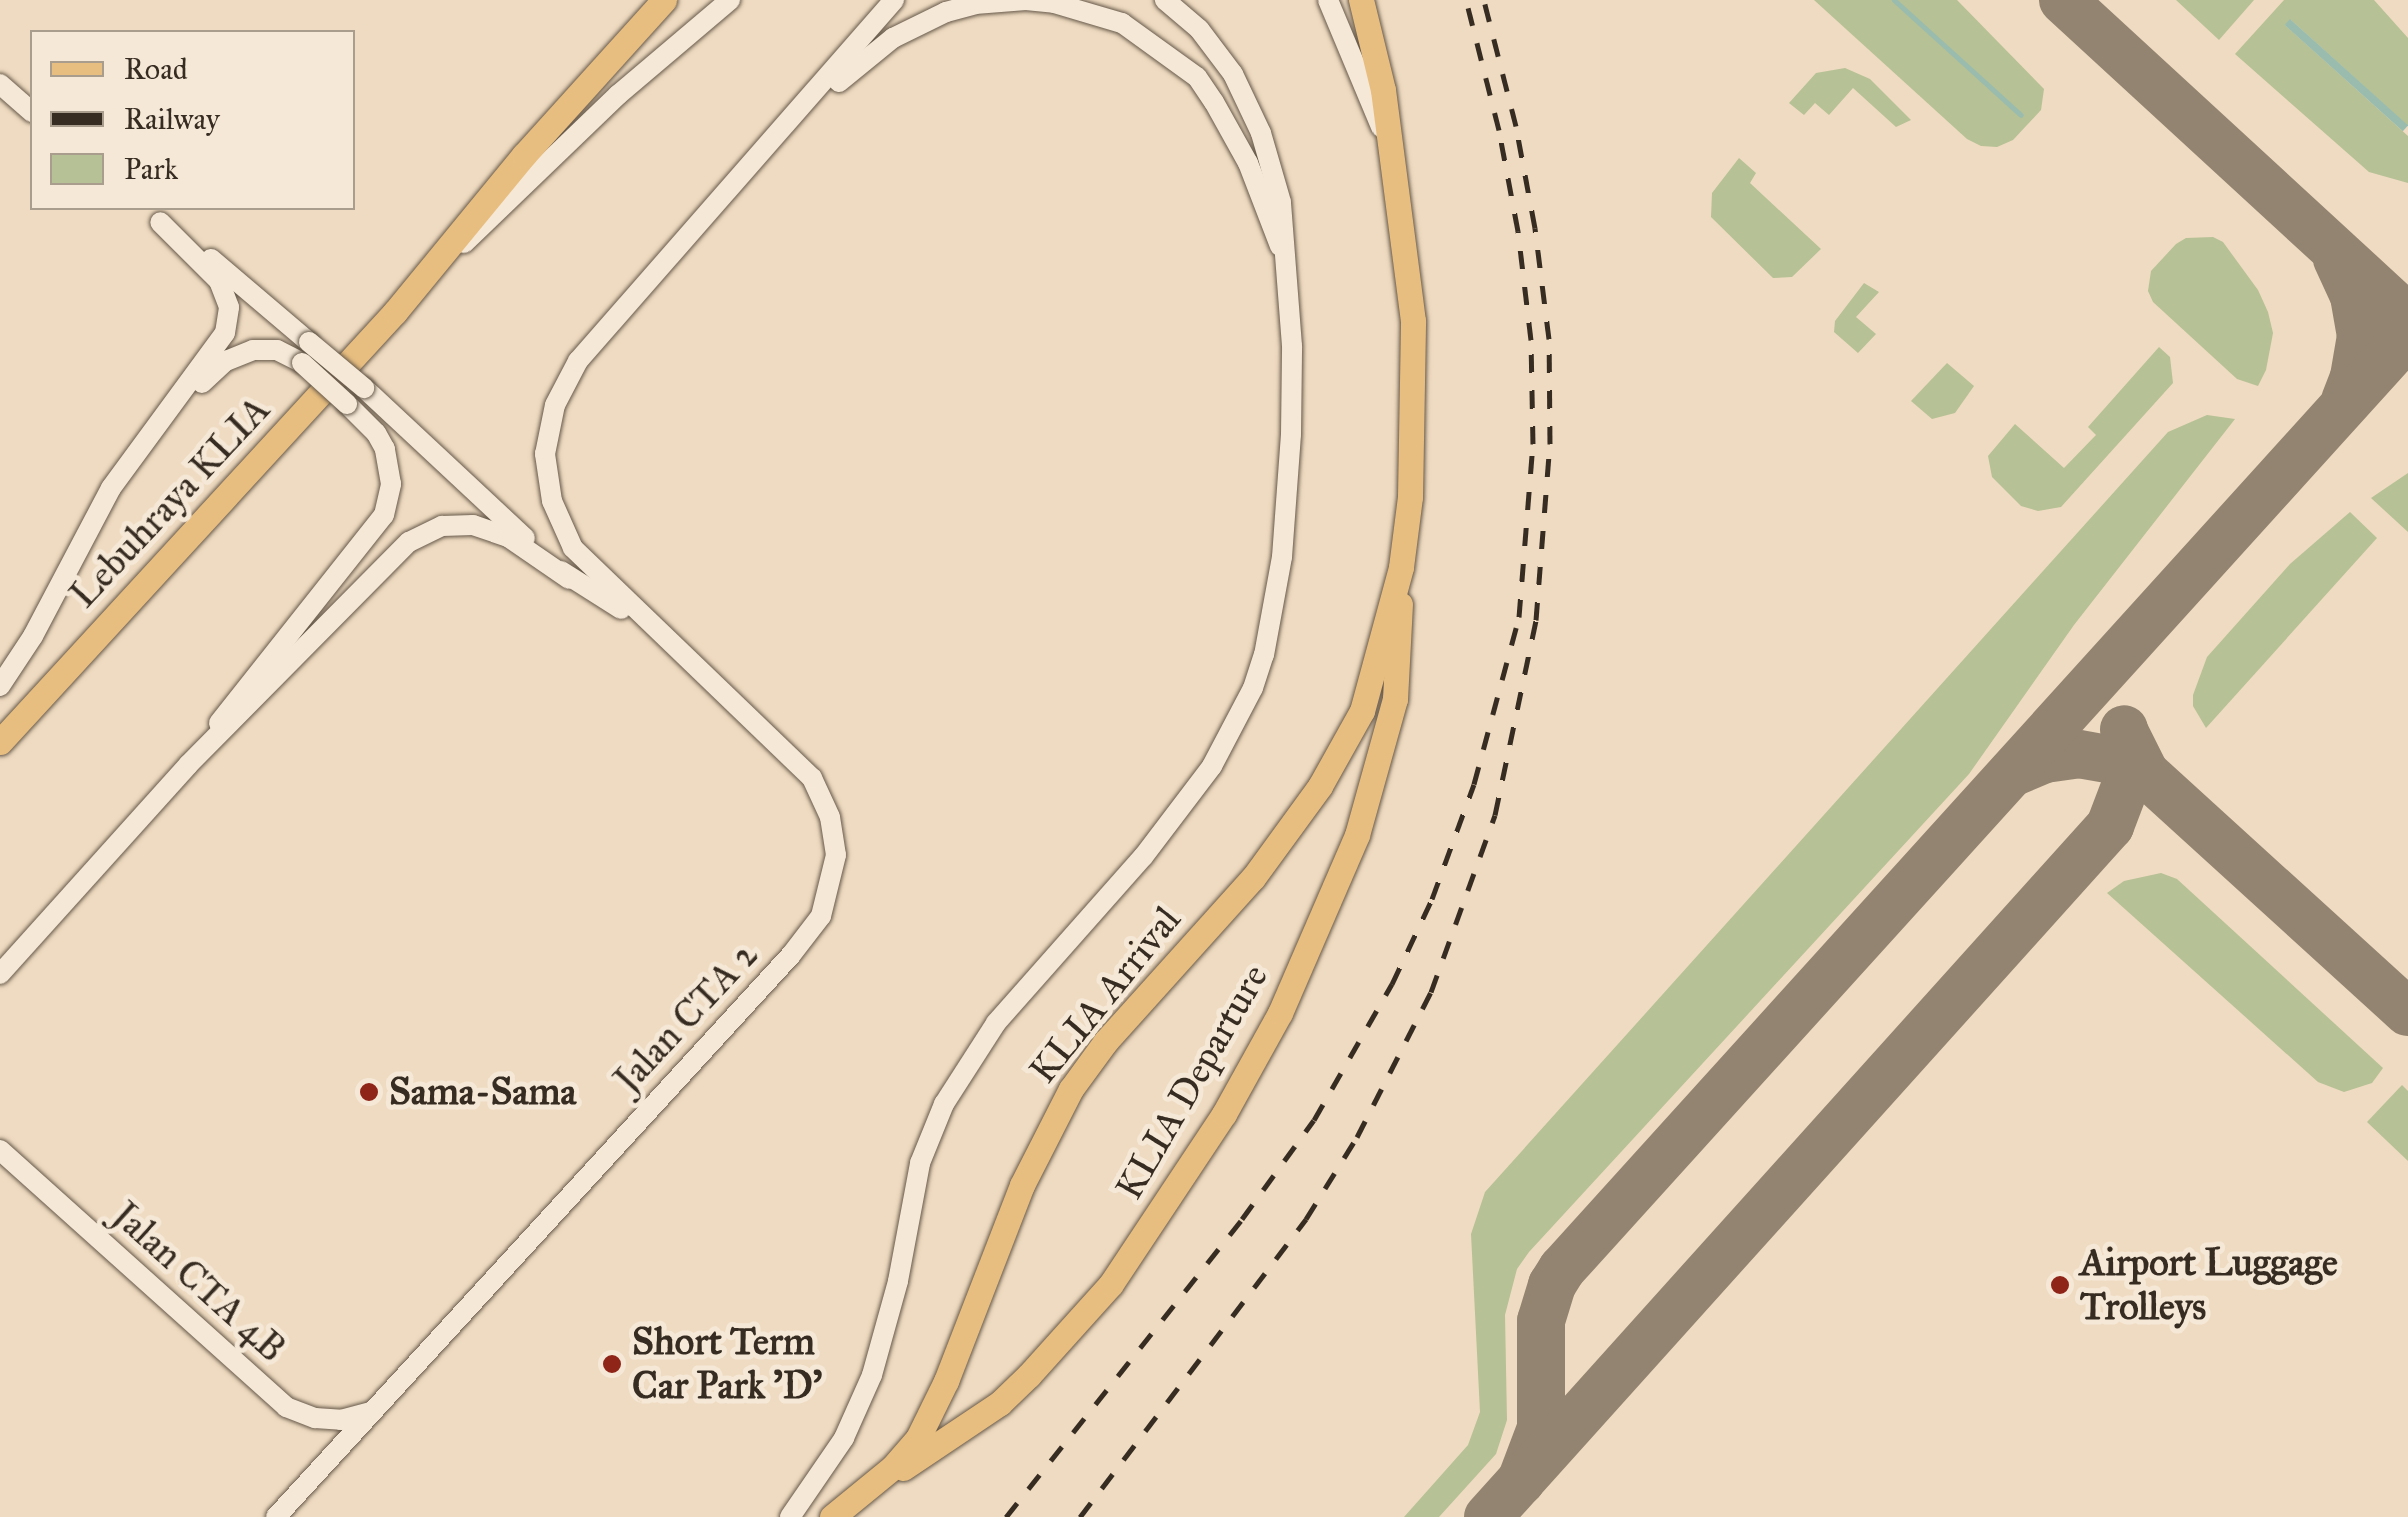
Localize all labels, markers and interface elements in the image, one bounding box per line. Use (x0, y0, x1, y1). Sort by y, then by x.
legend (30, 30, 355, 210)
text: Road (124, 51, 188, 87)
text: Railway (124, 101, 220, 137)
text: Park (124, 151, 178, 187)
street label: Lebuhraya KLIA (61, 387, 279, 617)
street label: KLIA Arrival (1020, 898, 1190, 1092)
street label: Jalan CTA 2 (605, 932, 767, 1102)
street label: KLIA Departure (1106, 956, 1278, 1208)
place label: Sama-Sama (389, 1069, 576, 1115)
marker: Sama-Sama (358, 1081, 380, 1103)
street label: Jalan CTA 4B (103, 1192, 295, 1372)
place label: Airport Luggage Trolleys (2080, 1240, 2338, 1330)
marker: Airport Luggage Trolleys (2049, 1274, 2071, 1296)
place label: Short Term Car Park 'D' (632, 1319, 822, 1408)
marker: Short Term Car Park 'D' (601, 1353, 623, 1375)

